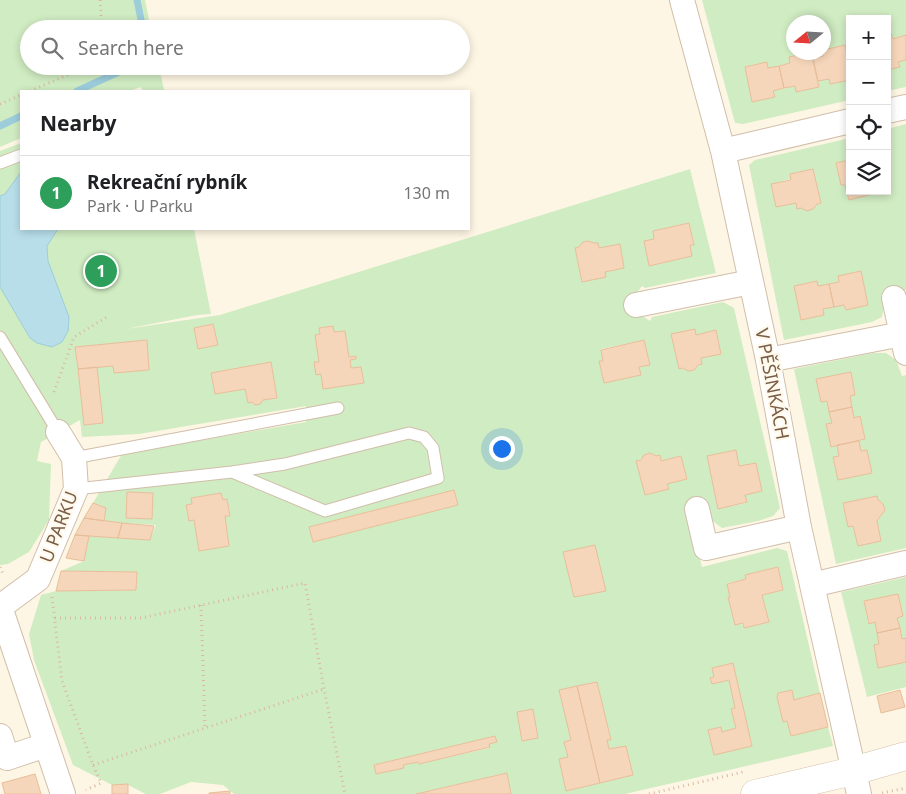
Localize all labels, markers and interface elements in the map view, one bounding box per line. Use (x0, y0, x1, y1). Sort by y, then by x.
north arrow (786, 15, 831, 60)
map controls (846, 15, 891, 195)
button: + (846, 15, 891, 60)
search box (20, 20, 470, 75)
icon: search (38, 34, 66, 62)
text: Search here (78, 35, 184, 61)
button: − (846, 60, 891, 105)
button: locate (846, 105, 891, 150)
text: Nearby (40, 109, 116, 137)
button: layers (846, 150, 891, 195)
text: Rekreační rybník (87, 169, 247, 195)
text: 1 (51, 182, 61, 204)
text: 130 m (403, 182, 450, 204)
text: Park · U Parku (87, 195, 193, 217)
pin: 1 (85, 252, 117, 290)
street label: V PĚŠINKÁCH (750, 326, 796, 442)
your location (489, 436, 515, 462)
street label: U PARKU (33, 487, 83, 566)

